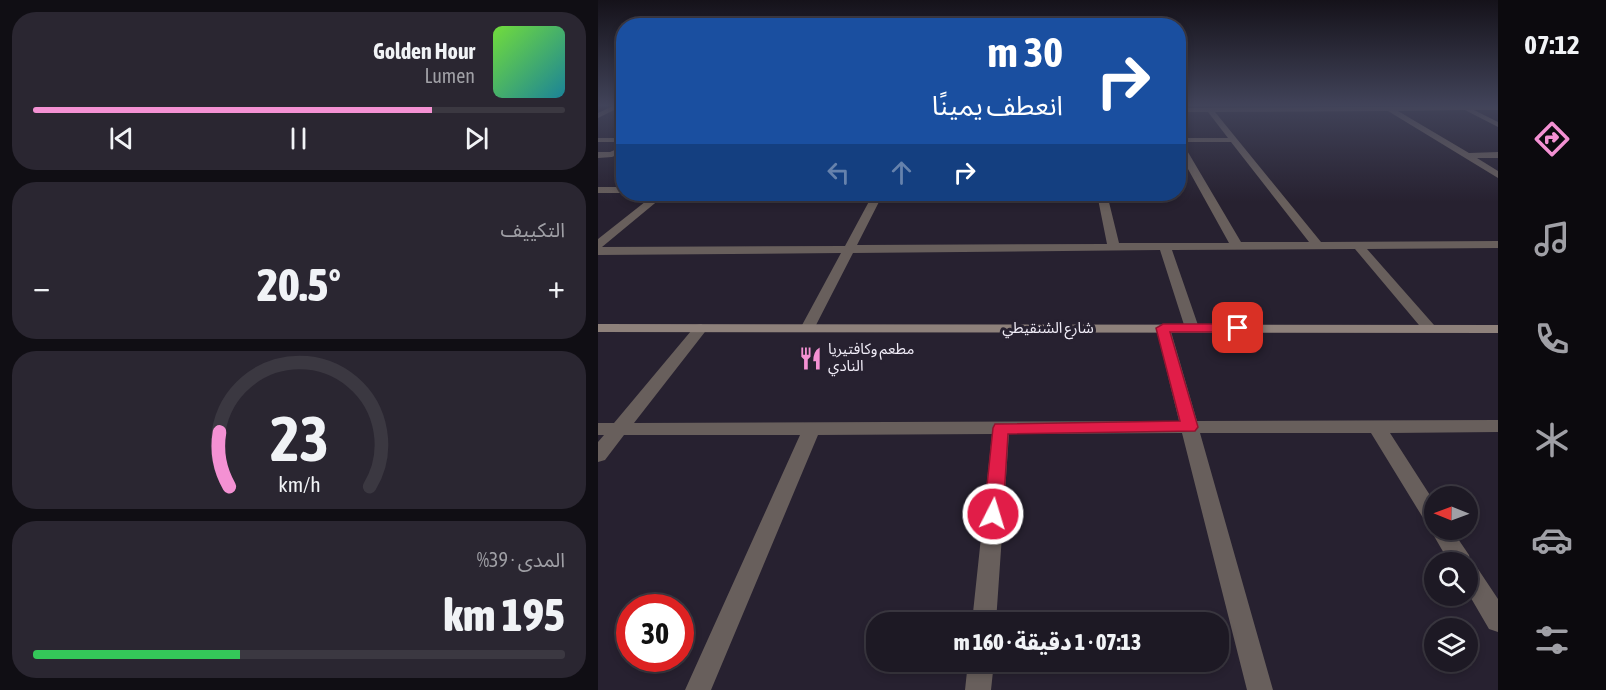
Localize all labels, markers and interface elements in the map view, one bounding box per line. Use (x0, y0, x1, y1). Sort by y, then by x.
text: 30 m (988, 28, 1063, 76)
text: 07:12 (1524, 29, 1580, 60)
text: Golden Hour (373, 38, 475, 64)
icon: right (1084, 42, 1162, 120)
text: Lumen (424, 64, 475, 87)
text: انعطف يمينًا (932, 90, 1063, 121)
icon: directions (1531, 118, 1573, 160)
icon: previous (105, 122, 138, 155)
icon: pause (282, 122, 315, 155)
icon: next (460, 122, 493, 155)
icon: left (822, 156, 855, 189)
icon: ahead (885, 156, 918, 189)
icon: right (948, 156, 981, 189)
text: التكييف (501, 218, 565, 241)
icon: music (1531, 218, 1573, 260)
text: 20.5° (257, 259, 341, 311)
text: − (33, 267, 50, 305)
text: + (548, 267, 565, 305)
pin (1212, 302, 1263, 353)
icon: arrive (1221, 311, 1254, 344)
icon: phone (1531, 318, 1573, 360)
street label: شارع الشنقيطي (1002, 319, 1094, 340)
place label: مطعم وكافتيريا النادي (828, 340, 914, 377)
restaurant icon: مطعم وكافتيريا النادي (797, 345, 823, 371)
text: 23 (270, 403, 328, 474)
icon: climate (1531, 419, 1573, 461)
text: km/h (278, 472, 320, 497)
position arrow (961, 482, 1025, 546)
north arrow (1424, 486, 1478, 540)
map controls (1424, 486, 1478, 672)
icon: car (1531, 519, 1573, 561)
text: المدى · 39% (477, 548, 565, 571)
button: search (1424, 552, 1478, 606)
text: 195 km (443, 589, 565, 641)
speed limit sign: 30 (616, 594, 694, 672)
button: layers (1424, 618, 1478, 672)
icon: filters (1531, 619, 1573, 661)
text: 07:13 · 1 دقيقة · 160 m (954, 629, 1141, 655)

